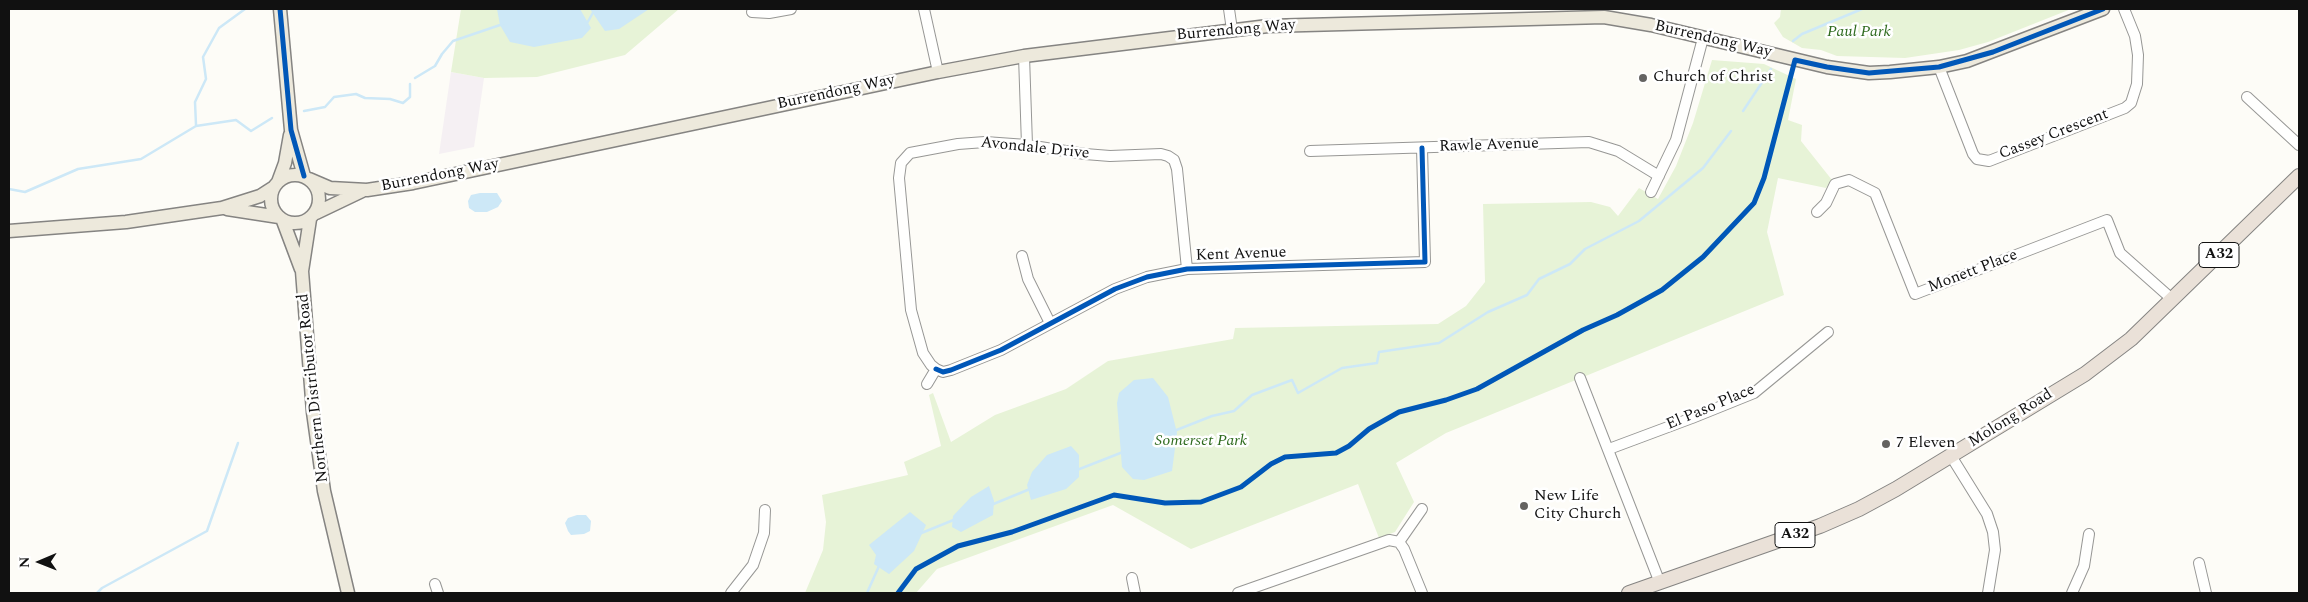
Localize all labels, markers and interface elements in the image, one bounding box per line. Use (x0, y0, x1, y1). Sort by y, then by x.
street label: Burrendong Way (1176, 16, 1296, 46)
street label: Burrendong Way (1653, 17, 1773, 63)
park label: Paul Park (1827, 23, 1891, 43)
place label: Church of Christ (1653, 68, 1773, 88)
street label: Burrendong Way (776, 71, 896, 115)
marker: Church of Christ (1637, 72, 1649, 84)
street label: Cassey Crescent (1997, 105, 2111, 165)
street label: Avondale Drive (980, 134, 1090, 164)
street label: Rawle Avenue (1439, 135, 1539, 157)
street label: Burrendong Way (379, 155, 501, 197)
road number: A32 (2199, 242, 2239, 268)
street label: Kent Avenue (1195, 244, 1287, 266)
street label: Monett Place (1925, 246, 2021, 298)
street label: Northern Distributor Road (295, 292, 333, 484)
street label: El Paso Place (1664, 381, 1758, 435)
street label: Molong Road (1965, 386, 2057, 452)
park label: Somerset Park (1155, 432, 1247, 452)
place label: 7 Eleven (1896, 434, 1956, 454)
marker: 7 Eleven (1880, 438, 1892, 450)
place label: New Life City Church (1534, 487, 1621, 525)
marker: New Life City Church (1518, 500, 1530, 512)
road number: A32 (1775, 522, 1815, 548)
north arrow (15, 537, 65, 587)
text: N (14, 556, 35, 568)

